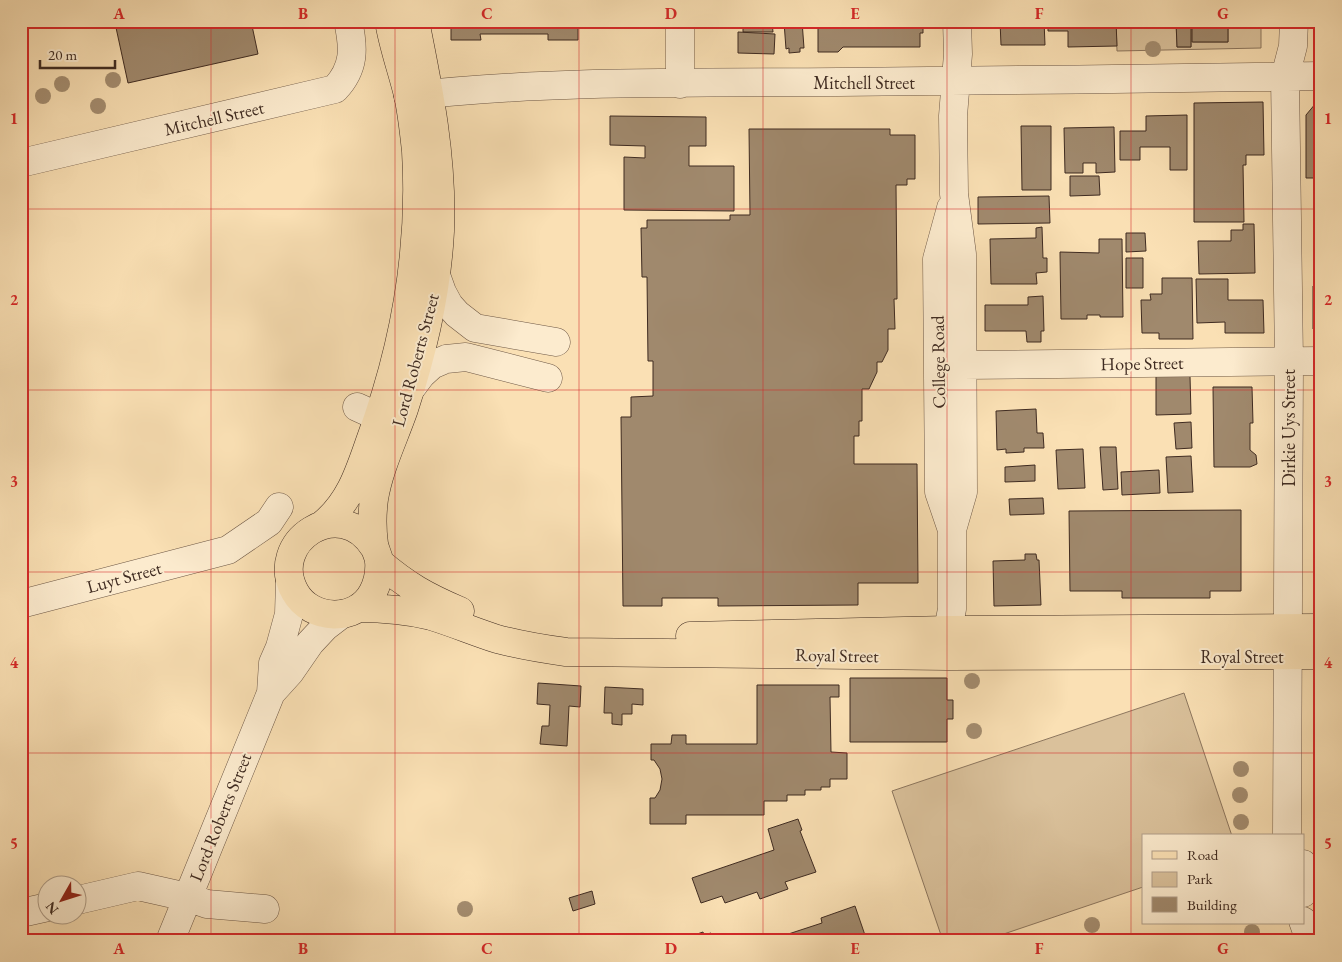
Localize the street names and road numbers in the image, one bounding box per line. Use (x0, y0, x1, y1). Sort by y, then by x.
street label: Mitchell Street (813, 71, 915, 94)
street label: Mitchell Street (162, 95, 266, 141)
street label: Lord Roberts Street (386, 291, 444, 429)
street label: College Road (926, 314, 950, 409)
street label: Hope Street (1100, 351, 1184, 375)
street label: Dirkie Uys Street (1277, 369, 1300, 487)
street label: Luyt Street (84, 556, 164, 598)
street label: Royal Street (795, 643, 879, 667)
street label: Royal Street (1200, 645, 1284, 668)
street label: Lord Roberts Street (184, 749, 256, 885)

